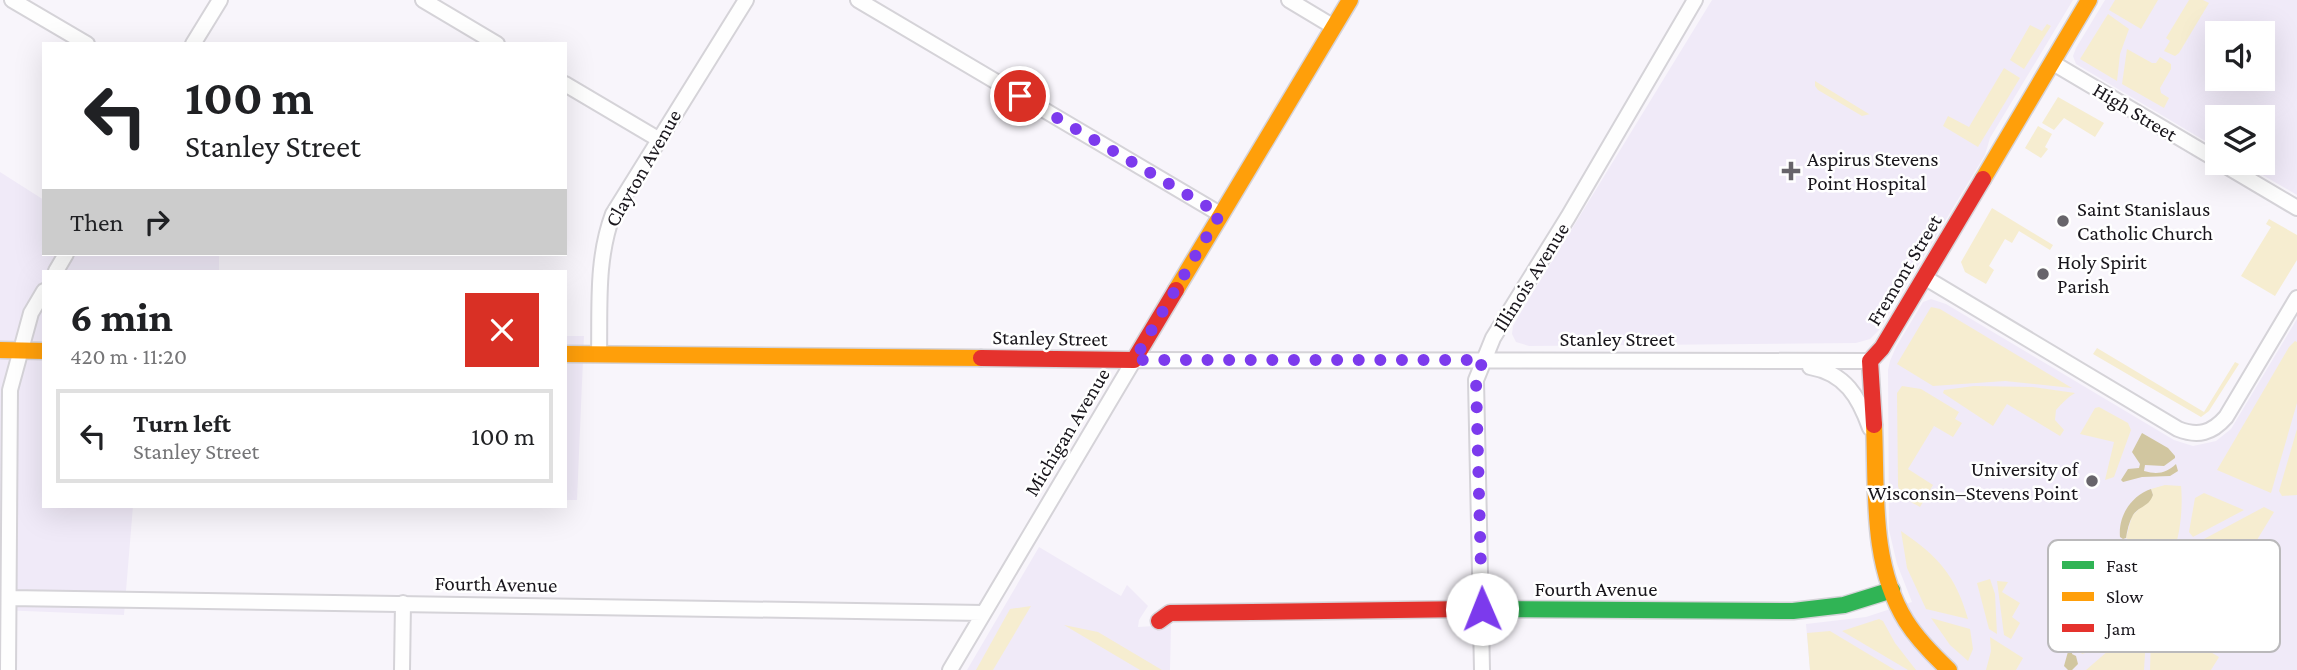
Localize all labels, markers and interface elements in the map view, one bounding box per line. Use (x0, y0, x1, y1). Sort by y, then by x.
map controls (2205, 21, 2275, 175)
button: sound (2205, 21, 2275, 91)
pin (990, 66, 1050, 126)
icon: left (70, 70, 161, 161)
text: 100 m (185, 70, 314, 125)
icon: arrive (1001, 77, 1039, 115)
street label: High Street (2089, 78, 2182, 147)
street label: Clayton Avenue (600, 105, 686, 231)
button: layers (2205, 105, 2275, 175)
text: Stanley Street (185, 128, 361, 164)
place label: Aspirus Stevens Point Hospital (1807, 147, 1939, 195)
marker: Aspirus Stevens Point Hospital (1781, 161, 1801, 181)
place label: Saint Stanislaus Catholic Church (2077, 197, 2213, 245)
icon: right (138, 203, 176, 241)
text: Then (70, 208, 124, 237)
street label: Fremont Street (1861, 209, 1947, 330)
marker: Saint Stanislaus Catholic Church (2055, 213, 2071, 229)
street label: Illinois Avenue (1488, 218, 1574, 336)
place label: Holy Spirit Parish (2057, 250, 2148, 298)
marker: Holy Spirit Parish (2035, 266, 2051, 282)
text: 6 min (70, 293, 173, 340)
button: close (465, 293, 539, 367)
street label: Stanley Street (992, 325, 1109, 351)
street label: Stanley Street (1559, 327, 1676, 351)
text: 420 m · 11:20 (70, 343, 187, 369)
street label: Michigan Avenue (1019, 364, 1115, 500)
text: Turn left (133, 409, 231, 438)
icon: left (74, 417, 112, 455)
text: 100 m (471, 422, 535, 451)
text: Stanley Street (133, 438, 259, 464)
place label: University of Wisconsin–Stevens Point (1867, 457, 2080, 505)
marker: University of Wisconsin–Stevens Point (2084, 473, 2100, 489)
legend (2048, 540, 2280, 652)
text: Fast (2106, 555, 2138, 576)
street label: Fourth Avenue (434, 571, 558, 597)
position arrow (1445, 572, 1519, 646)
street label: Fourth Avenue (1535, 577, 1657, 601)
text: Slow (2106, 586, 2143, 607)
text: Jam (2104, 618, 2136, 639)

